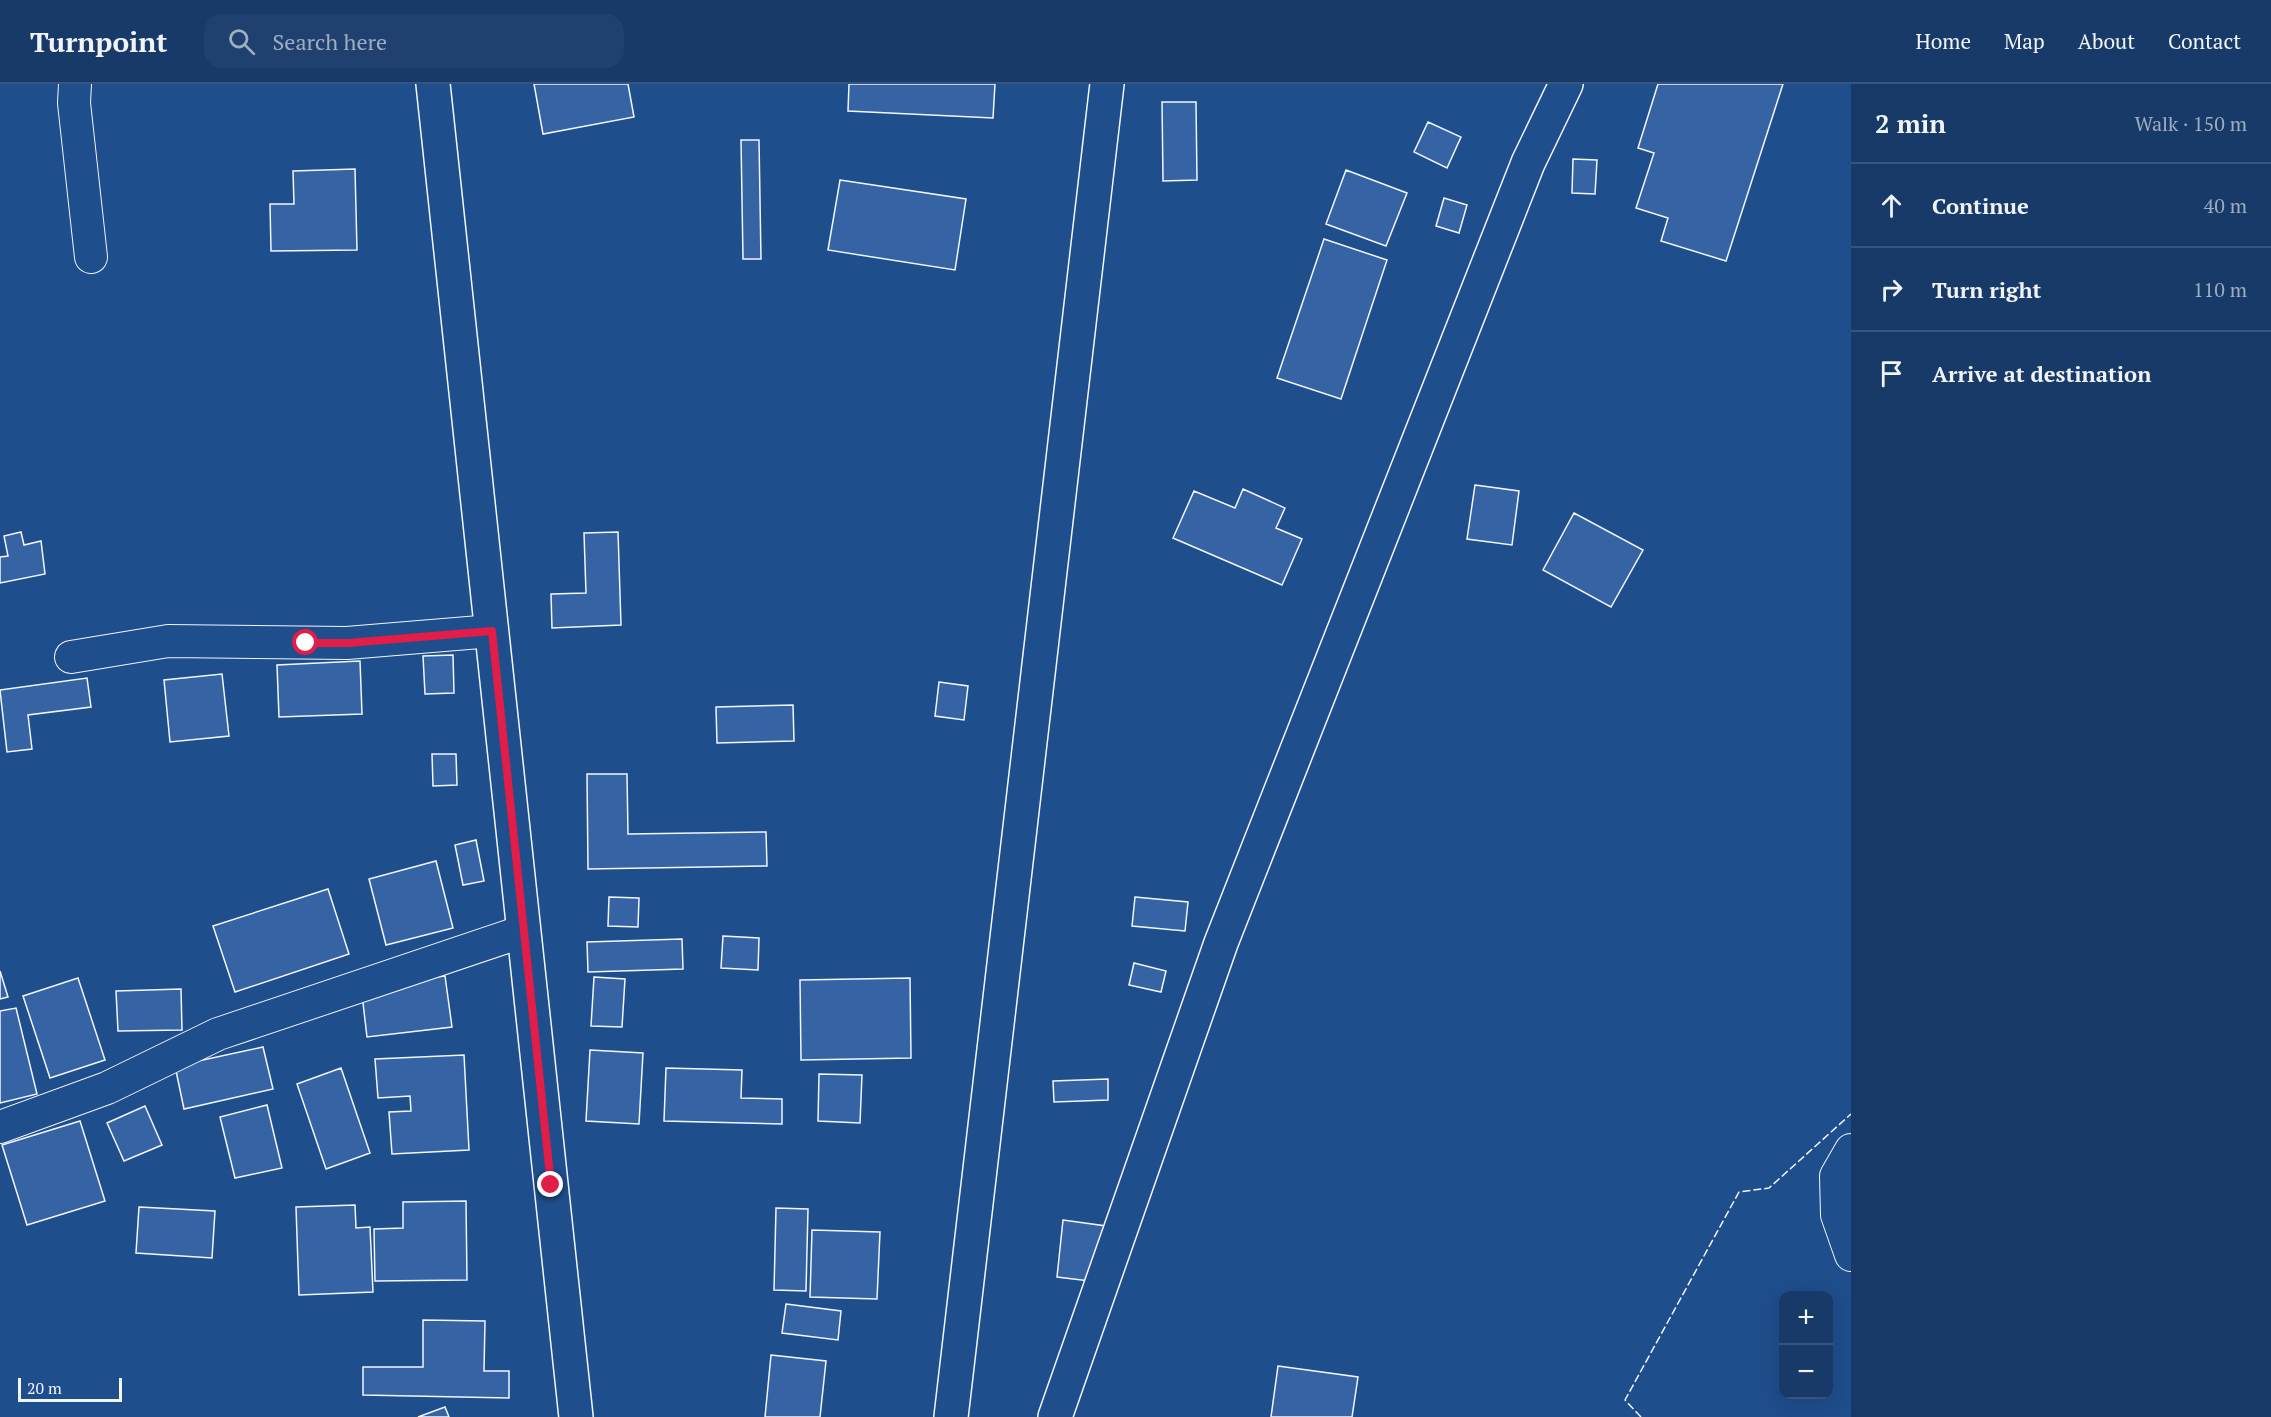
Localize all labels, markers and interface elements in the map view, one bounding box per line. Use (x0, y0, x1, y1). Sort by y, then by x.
search box (204, 14, 624, 68)
text: Turnpoint (30, 23, 168, 60)
icon: search (225, 25, 258, 58)
text: Search here (273, 27, 387, 56)
text: Home (1915, 27, 1971, 55)
text: Map (2004, 27, 2045, 55)
text: About (2078, 27, 2135, 55)
text: Contact (2168, 27, 2241, 55)
text: 2 min (1875, 106, 1946, 140)
text: Walk · 150 m (2135, 110, 2247, 137)
icon: ahead (1875, 189, 1908, 222)
text: Continue (1932, 191, 2029, 220)
text: 40 m (2204, 192, 2247, 219)
icon: right (1875, 273, 1908, 306)
text: Turn right (1932, 275, 2041, 304)
text: 110 m (2193, 276, 2247, 303)
icon: arrive (1875, 357, 1908, 390)
text: Arrive at destination (1932, 359, 2151, 388)
route start (292, 629, 318, 655)
route end (537, 1171, 563, 1197)
map controls (1779, 1291, 1833, 1399)
button: + (1779, 1291, 1833, 1345)
button: − (1779, 1345, 1833, 1399)
scale bar (18, 1375, 122, 1402)
text: 20 m (27, 1377, 62, 1399)

